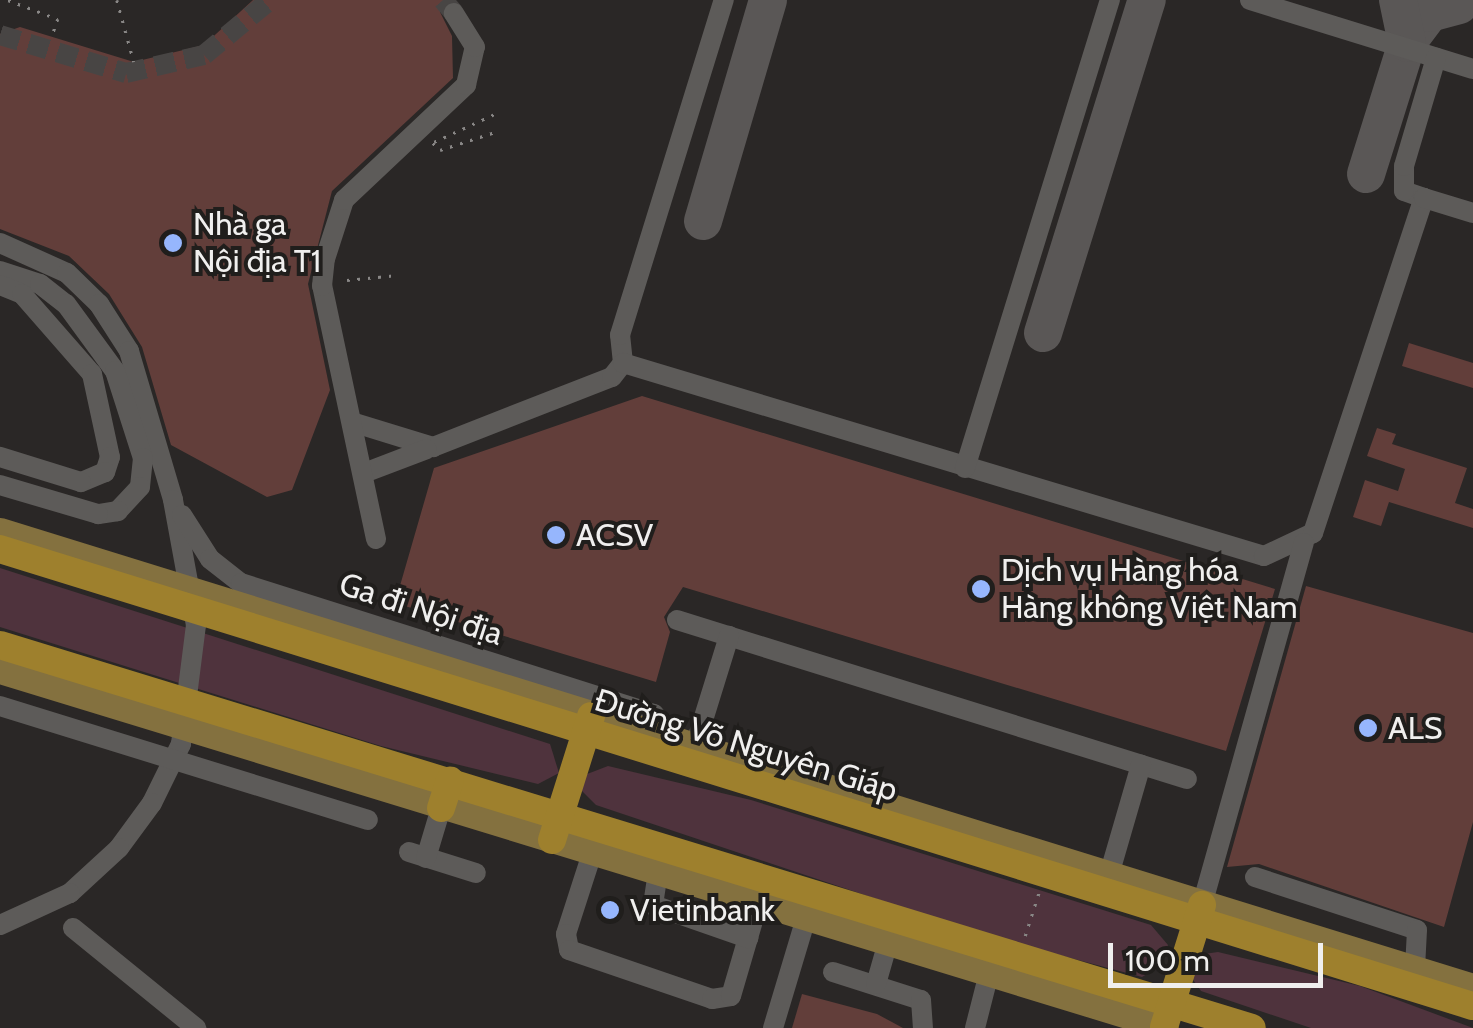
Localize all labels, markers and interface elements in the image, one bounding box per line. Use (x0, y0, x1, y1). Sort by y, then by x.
place label: Nhà ga Nội địa T1 (193, 206, 321, 281)
marker: Nhà ga Nội địa T1 (162, 232, 184, 254)
place label: ACSV (576, 516, 653, 554)
marker: ACSV (545, 524, 567, 546)
place label: Dịch vụ Hàng hóa Hàng không Việt Nam (1001, 552, 1298, 627)
street label: Ga đi Nội địa (335, 565, 507, 653)
marker: Dịch vụ Hàng hóa Hàng không Việt Nam (970, 578, 992, 600)
street label: Đường Võ Nguyên Giáp (590, 681, 902, 809)
place label: ALS (1388, 709, 1442, 747)
marker: ALS (1357, 717, 1379, 739)
place label: Vietinbank (630, 891, 775, 929)
marker: Vietinbank (599, 899, 621, 921)
scale bar (1113, 923, 1328, 985)
text: 100 m (1125, 942, 1210, 979)

